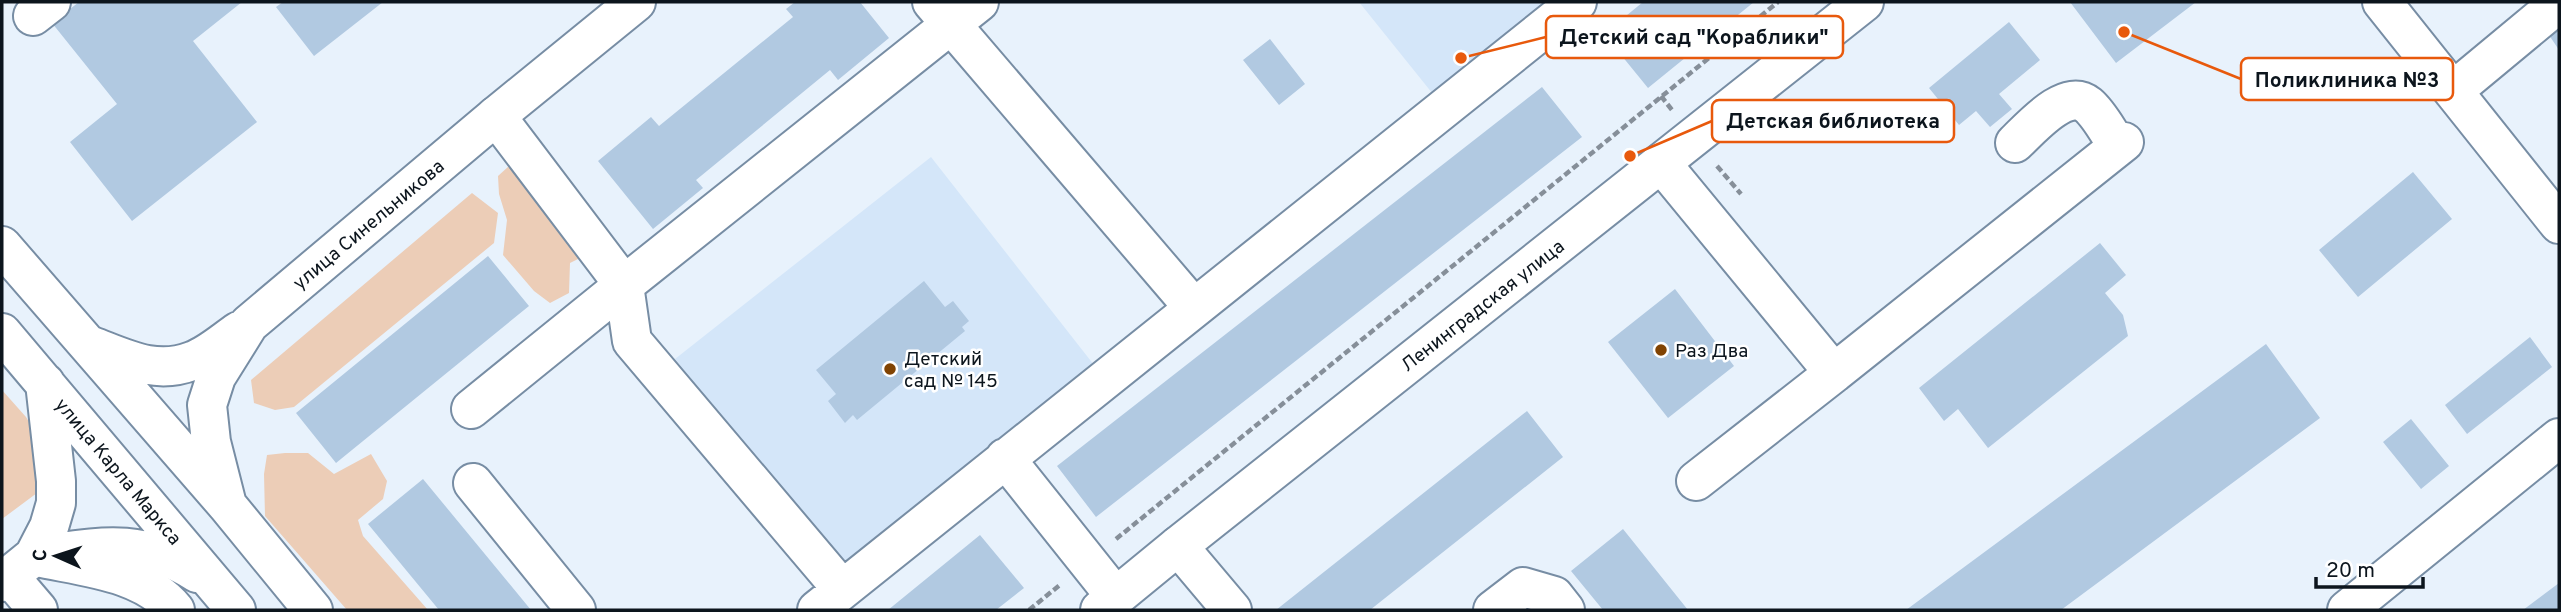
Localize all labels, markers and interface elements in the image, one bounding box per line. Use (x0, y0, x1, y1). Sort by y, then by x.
callout: Детский сад "Кораблики" (1546, 16, 1843, 58)
text: Детский сад "Кораблики" (1559, 25, 1829, 52)
callout: Поликлиника №3 (2241, 58, 2453, 100)
text: Поликлиника №3 (2255, 68, 2439, 95)
callout: Детская библиотека (1712, 100, 1954, 142)
text: Детская библиотека (1726, 109, 1940, 136)
street label: улица Синельникова (289, 155, 450, 296)
street label: Ленинградская улица (1397, 235, 1570, 378)
place label: Раз Два (1675, 340, 1748, 364)
marker: Раз Два (1653, 342, 1669, 358)
place label: Детский сад № 145 (904, 348, 998, 394)
marker: Детский сад № 145 (882, 361, 898, 377)
street label: улица Карла Маркса (49, 394, 186, 551)
north arrow (21, 521, 91, 591)
scale bar (2316, 546, 2423, 590)
text: С (29, 549, 53, 562)
text: 20 m (2326, 558, 2375, 585)

